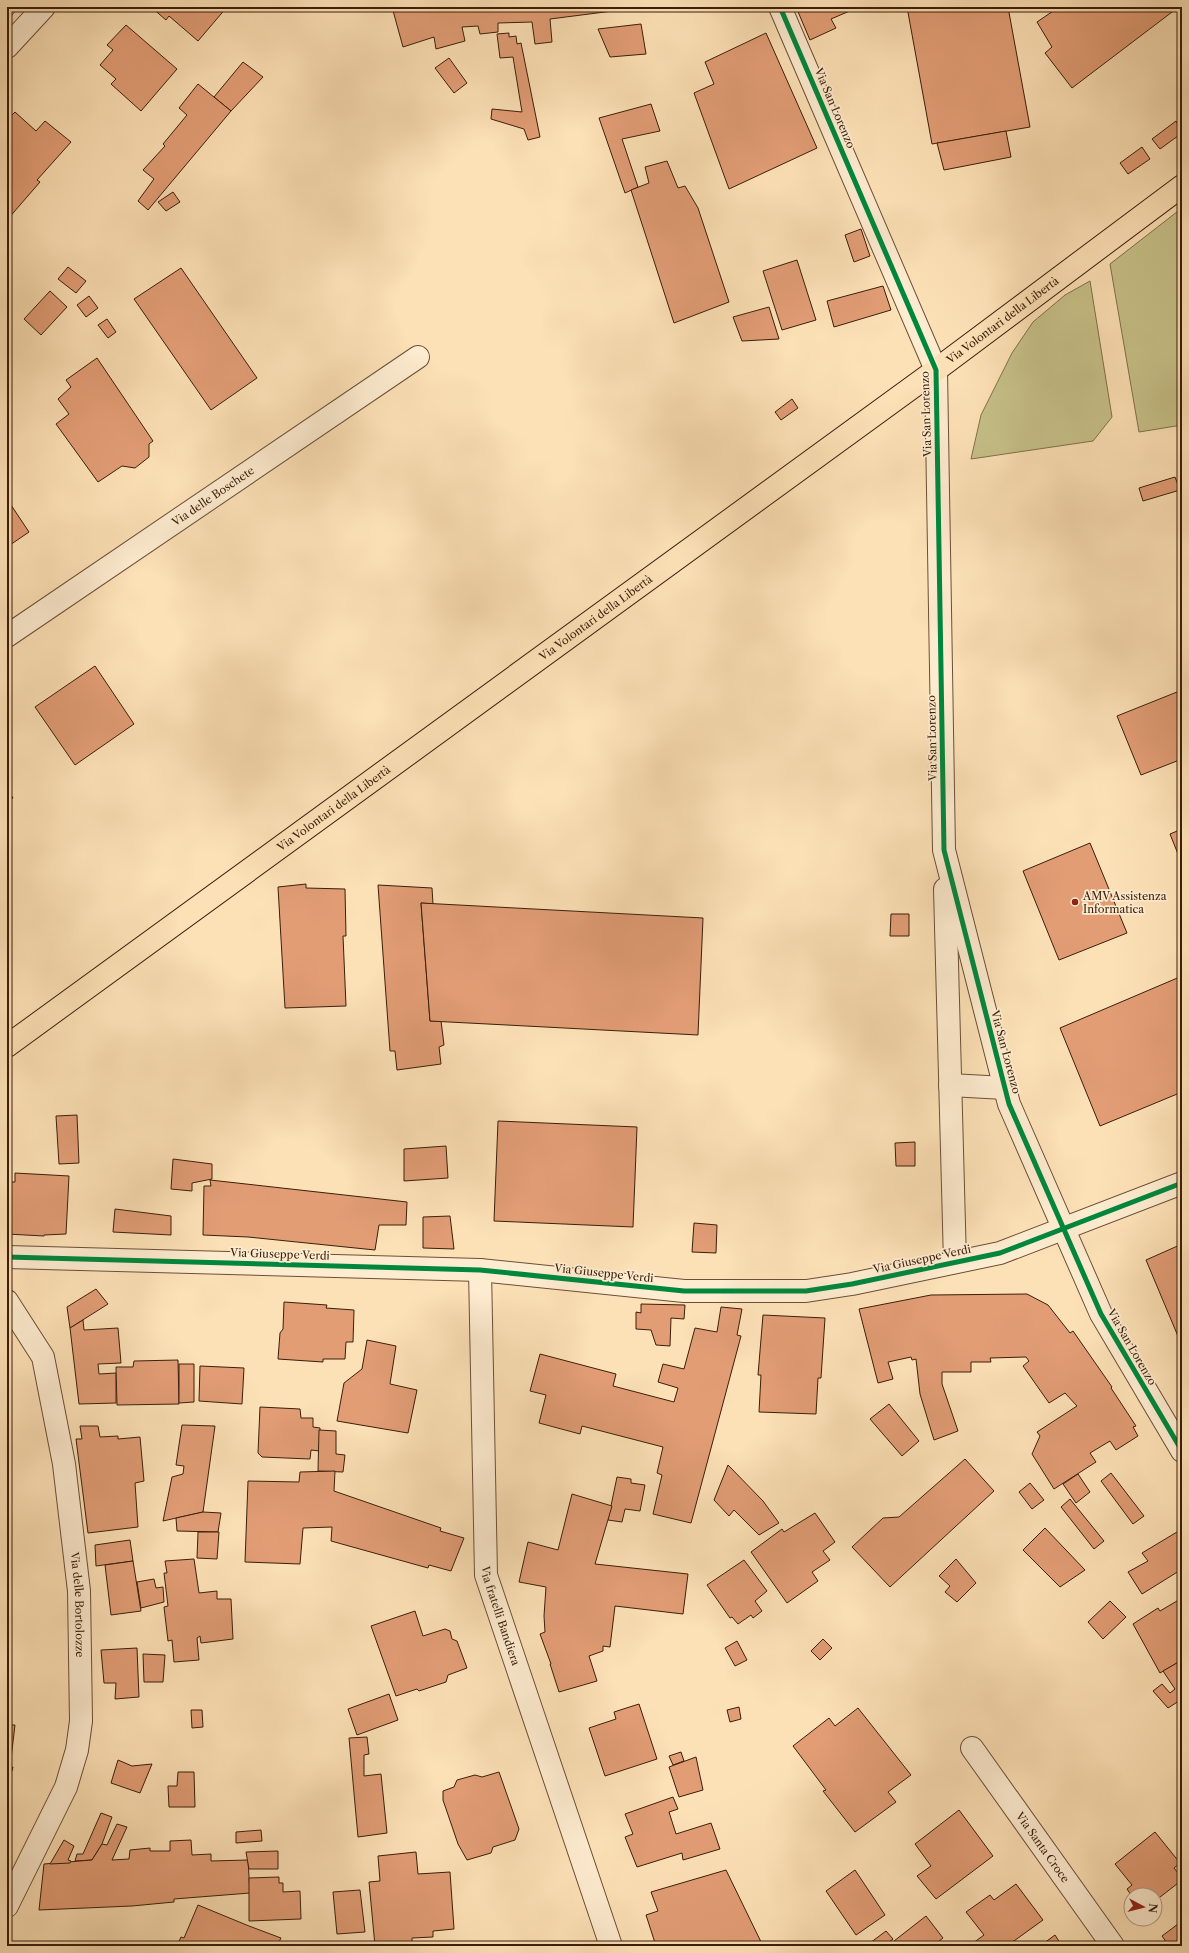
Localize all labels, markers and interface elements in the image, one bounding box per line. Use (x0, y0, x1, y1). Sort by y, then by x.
street label: Via San Lorenzo (811, 65, 858, 151)
street label: Via Volontari della Libertà (943, 274, 1062, 367)
street label: Via San Lorenzo (917, 371, 935, 458)
street label: Via delle Boschete (168, 463, 257, 530)
street label: Via Volontari della Libertà (536, 572, 655, 664)
street label: Via San Lorenzo (924, 695, 940, 782)
street label: Via Volontari della Libertà (274, 762, 393, 855)
place label: AMV Assistenza Informatica (1082, 889, 1167, 916)
marker: AMV Assistenza Informatica (1070, 897, 1080, 907)
street label: Via San Lorenzo (988, 1008, 1024, 1096)
street label: Via Giuseppe Verdi (871, 1242, 973, 1276)
street label: Via Giuseppe Verdi (229, 1245, 331, 1263)
street label: Via Giuseppe Verdi (553, 1261, 655, 1285)
street label: Via San Lorenzo (1104, 1305, 1160, 1388)
street label: Via delle Bortolozze (67, 1550, 87, 1657)
street label: Via fratelli Bandiera (479, 1565, 523, 1667)
street label: Via Santa Croce (1012, 1809, 1073, 1885)
north arrow (1123, 1887, 1163, 1927)
text: N (1145, 1903, 1160, 1914)

